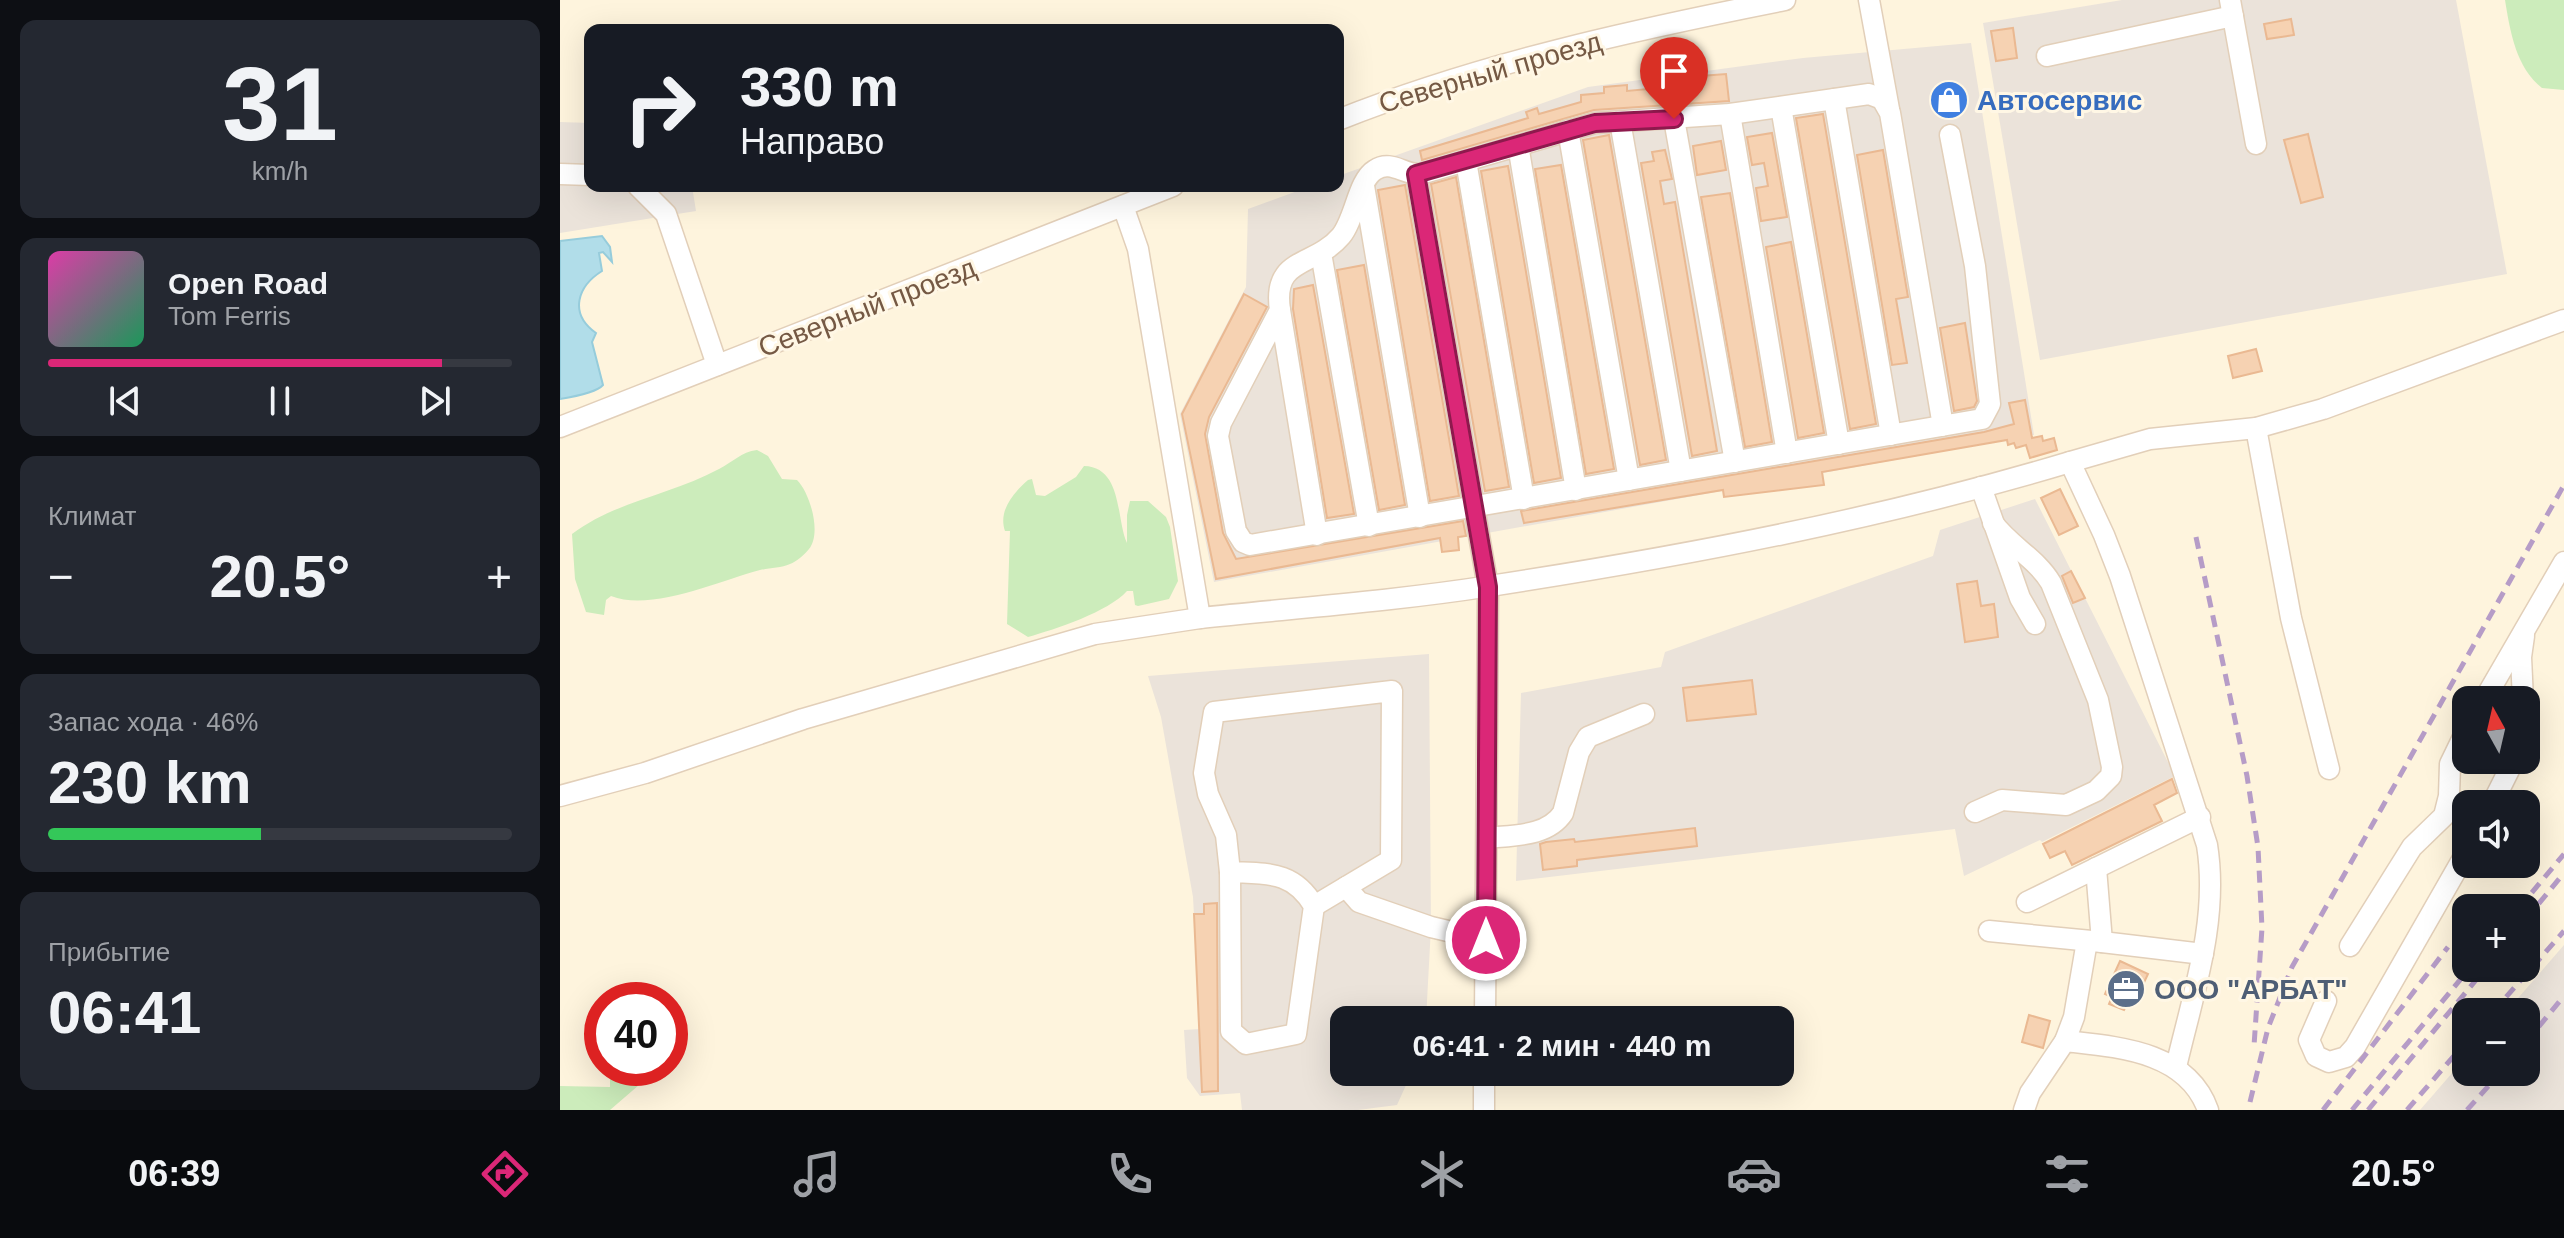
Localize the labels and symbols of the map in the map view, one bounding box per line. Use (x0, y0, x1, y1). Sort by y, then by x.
street label: Северный проезд (1375, 26, 1605, 119)
pin (1640, 37, 1708, 119)
shop icon: Автосервис (1928, 79, 1970, 121)
place label: Автосервис (1977, 85, 2142, 116)
street label: Северный проезд (754, 252, 980, 363)
north arrow (2452, 686, 2540, 774)
position arrow (1444, 898, 1528, 982)
office icon: ООО "АРБАТ" (2105, 968, 2147, 1010)
place label: ООО "АРБАТ" (2154, 974, 2348, 1005)
speed limit sign: 40 (584, 982, 688, 1086)

